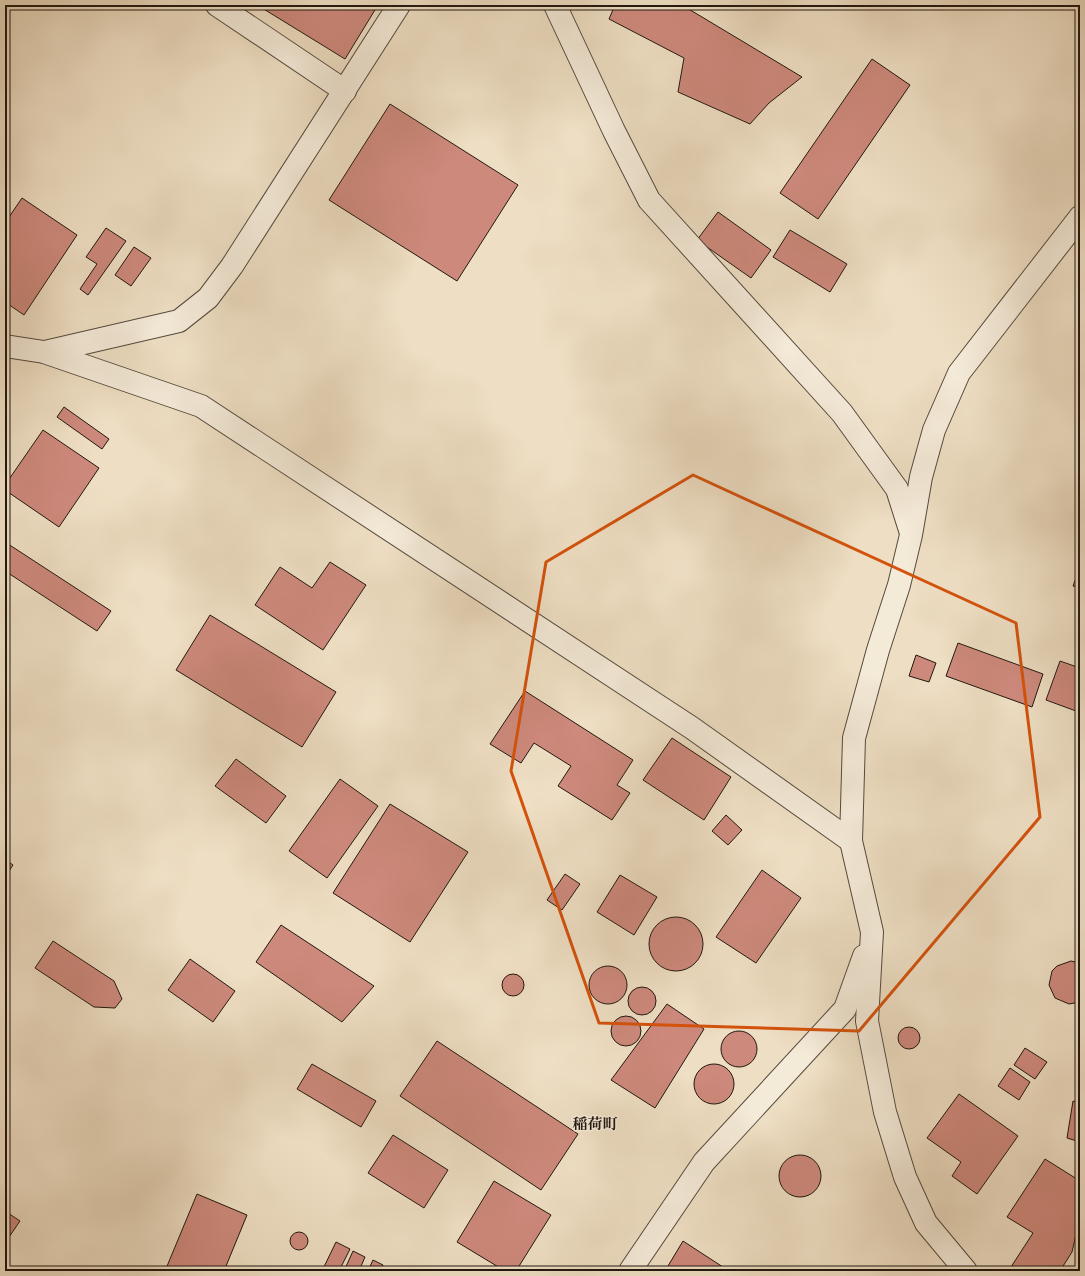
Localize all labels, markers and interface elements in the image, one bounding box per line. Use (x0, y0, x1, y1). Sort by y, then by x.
district label: 稲荷町 (572, 1114, 618, 1133)

